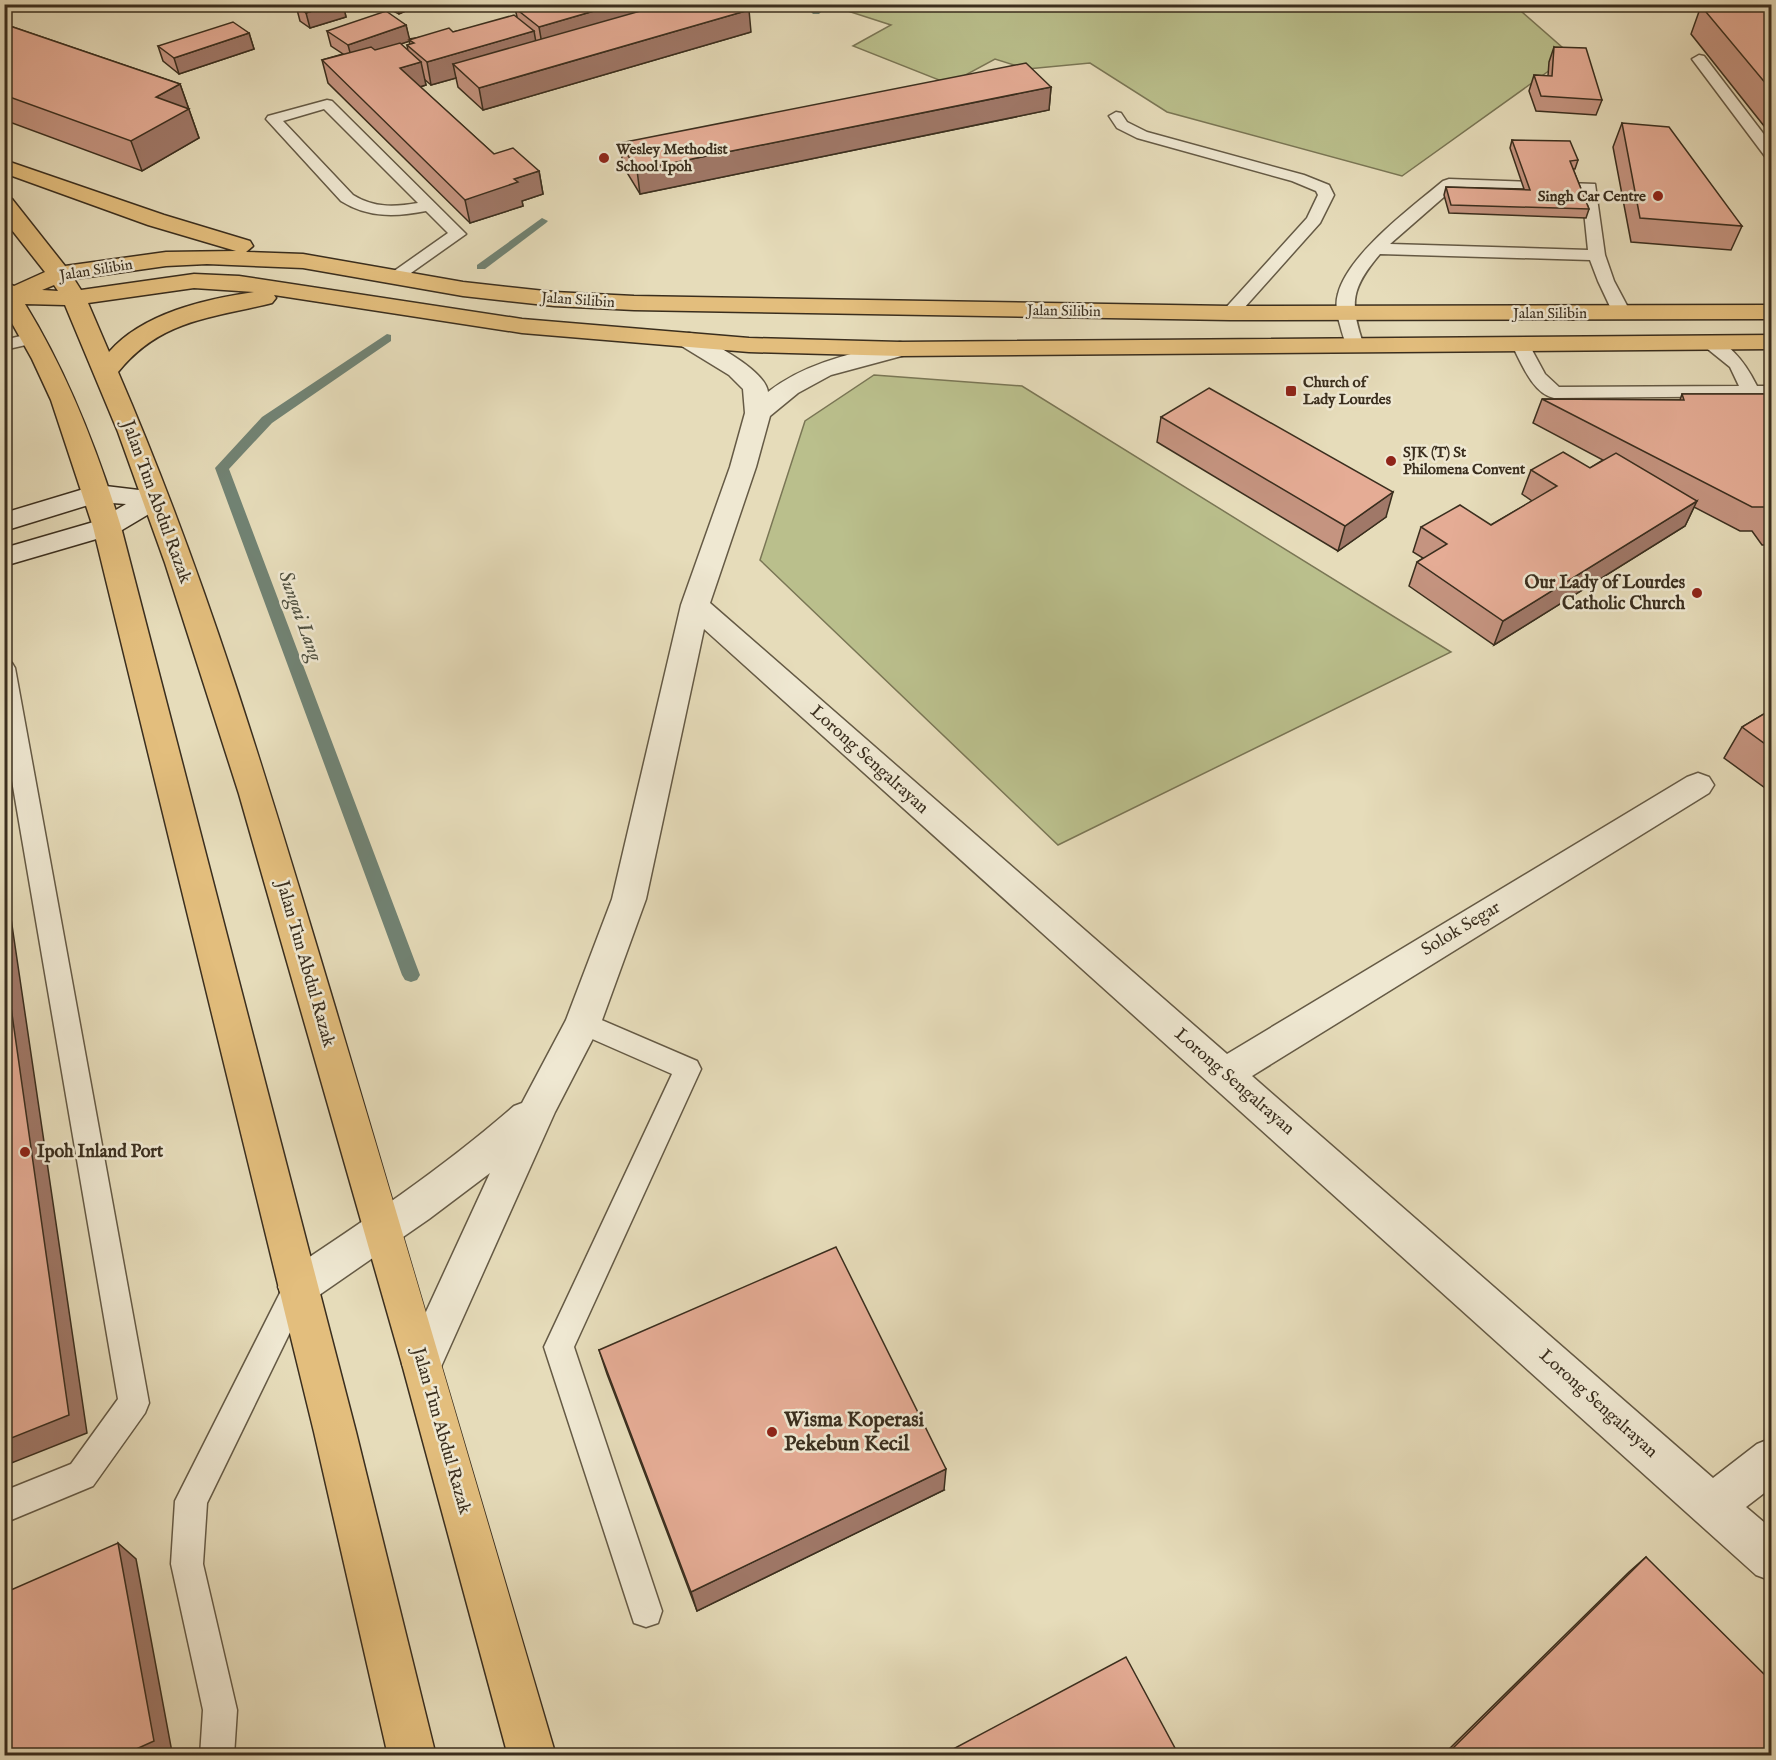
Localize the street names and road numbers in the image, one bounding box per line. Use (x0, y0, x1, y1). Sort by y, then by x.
street label: Jalan Silibin (56, 255, 134, 285)
street label: Jalan Silibin (539, 288, 615, 312)
street label: Jalan Silibin (1025, 301, 1101, 321)
street label: Jalan Silibin (1511, 304, 1587, 323)
street label: Jalan Tun Abdul Razak (115, 415, 196, 587)
street label: Lorong Sengalrayan (805, 701, 933, 820)
street label: Jalan Tun Abdul Razak (270, 876, 340, 1050)
street label: Solok Segar (1417, 896, 1505, 962)
street label: Lorong Sengalrayan (1169, 1023, 1299, 1141)
street label: Jalan Tun Abdul Razak (406, 1343, 476, 1517)
street label: Lorong Sengalrayan (1534, 1345, 1662, 1464)

